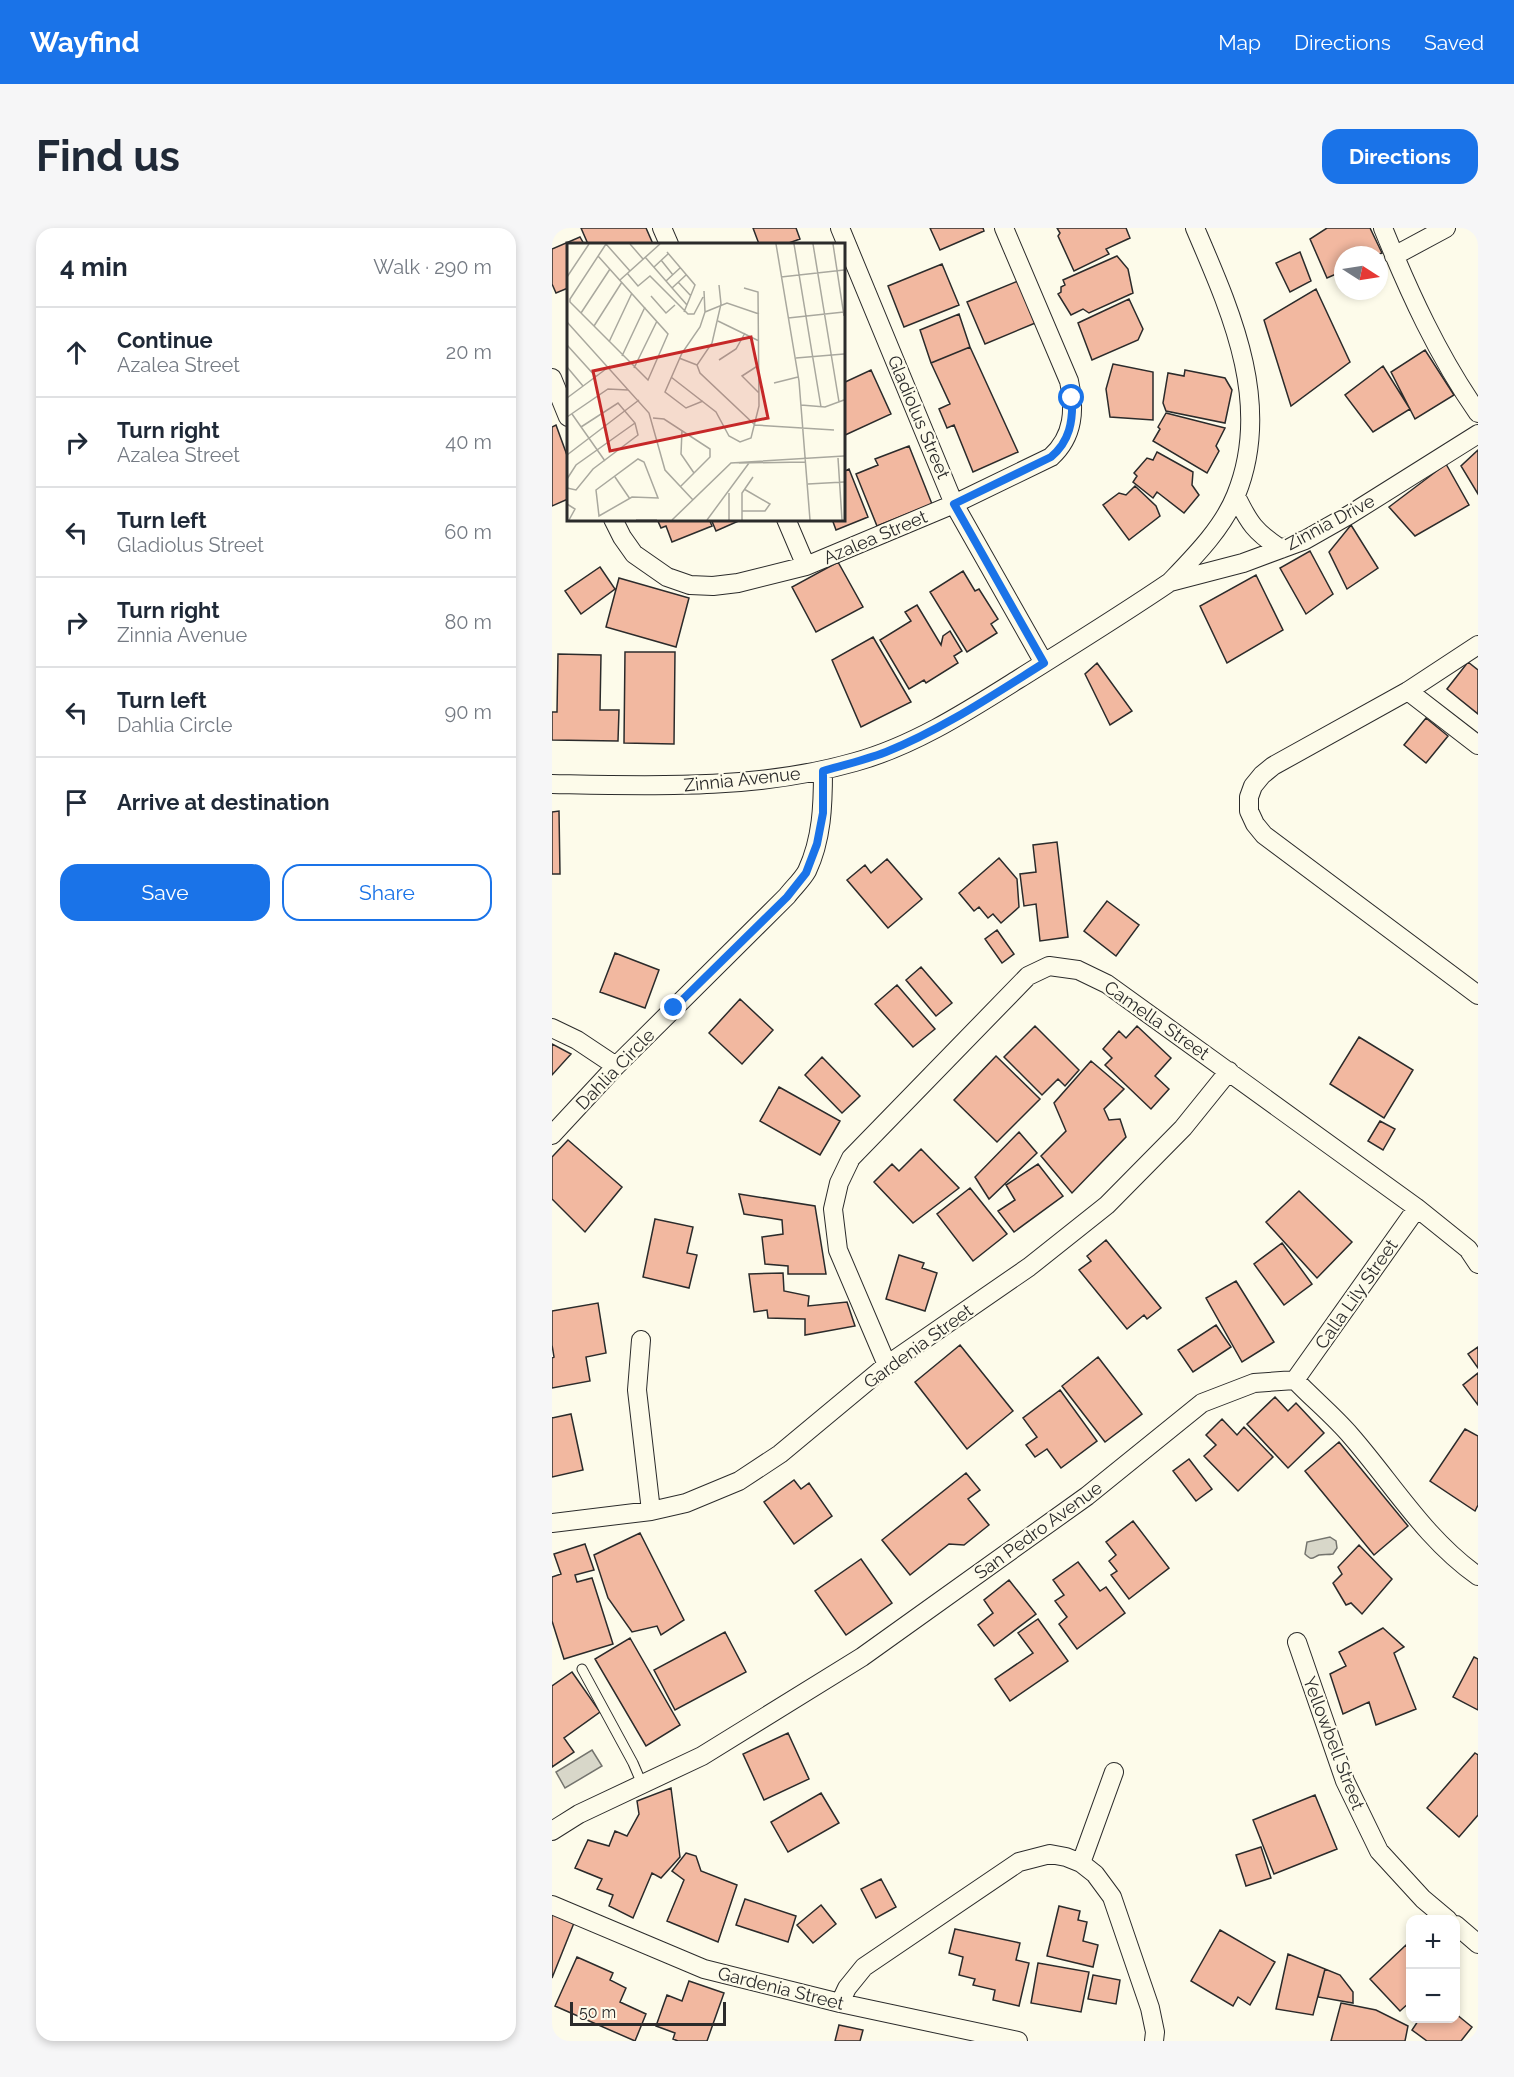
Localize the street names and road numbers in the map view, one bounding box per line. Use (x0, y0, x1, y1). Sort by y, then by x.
street label: Gladiolus Street (884, 352, 954, 482)
street label: Zinnia Drive (1282, 490, 1378, 554)
street label: Azalea Street (820, 506, 930, 568)
street label: Zinnia Avenue (683, 762, 802, 796)
street label: Camella Street (1100, 976, 1214, 1064)
street label: Dahlia Circle (571, 1024, 659, 1114)
street label: Calla Lily Street (1310, 1235, 1402, 1353)
street label: Gardenia Street (860, 1300, 976, 1392)
street label: San Pedro Avenue (970, 1476, 1106, 1583)
street label: Yellowbell Street (1299, 1673, 1369, 1813)
street label: Gardenia Street (716, 1962, 846, 2014)

